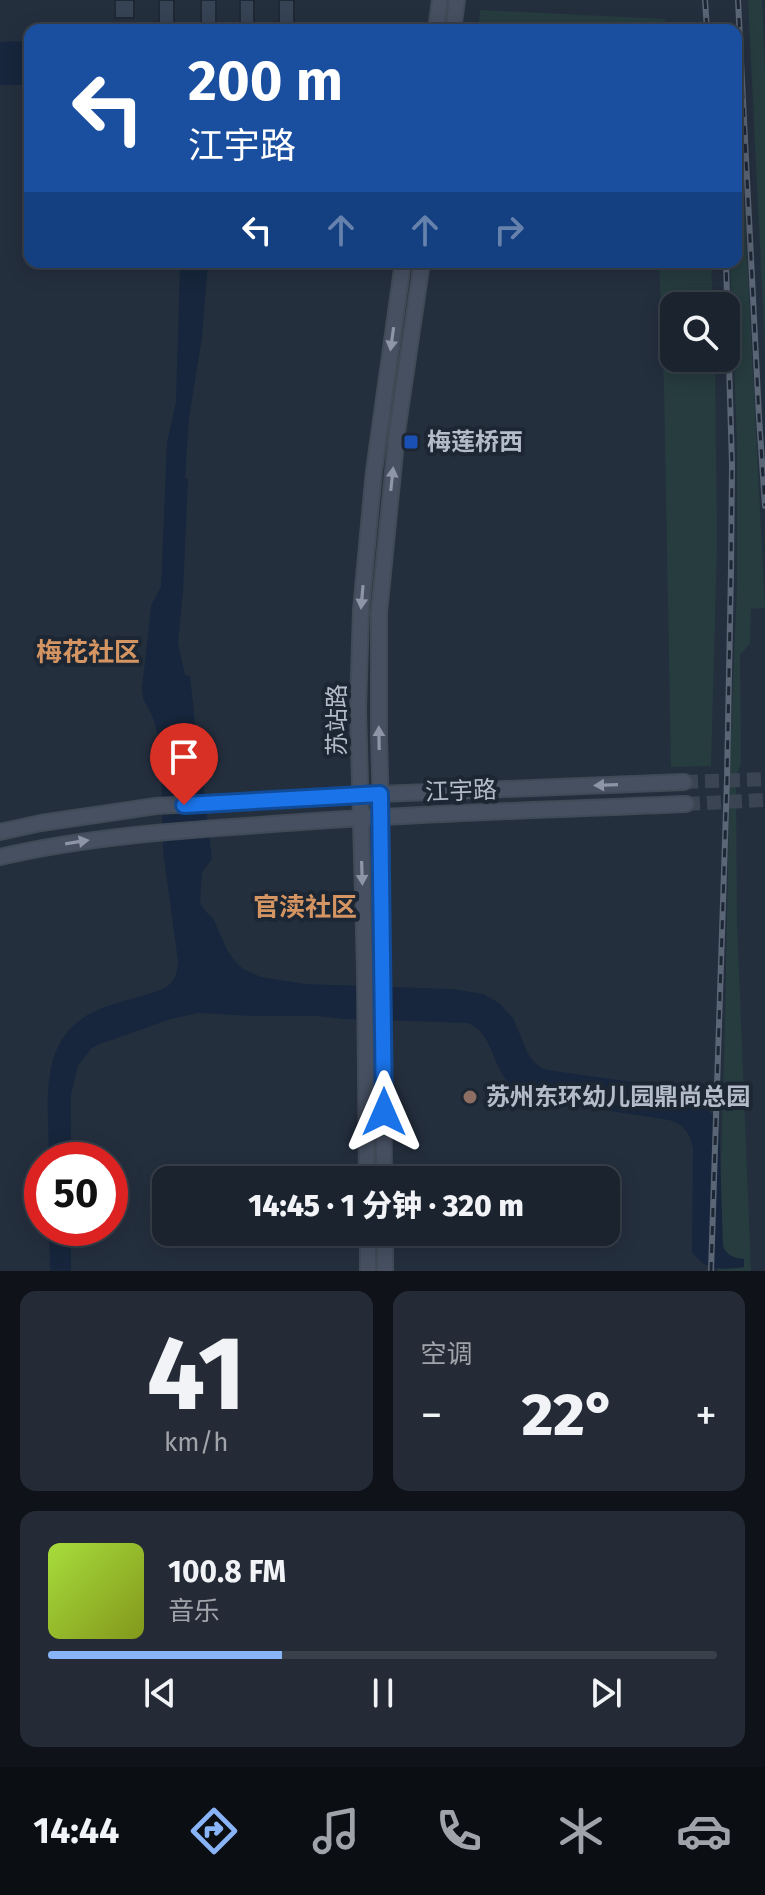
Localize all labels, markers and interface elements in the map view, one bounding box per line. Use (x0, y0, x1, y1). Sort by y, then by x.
text: 200 m (188, 48, 343, 115)
icon: left (56, 56, 160, 160)
text: 江宇路 (188, 124, 296, 168)
icon: left (235, 208, 279, 252)
icon: ahead (319, 208, 363, 252)
icon: ahead (403, 208, 447, 252)
icon: right (487, 208, 531, 252)
map controls (660, 292, 740, 372)
button: search (660, 292, 740, 372)
one-way arrow (385, 327, 398, 352)
place label: 梅莲桥西 (427, 428, 523, 456)
marker: 梅莲桥西 (402, 433, 420, 451)
one-way arrow (386, 466, 399, 491)
one-way arrow (355, 585, 368, 610)
district label: 梅花社区 (36, 637, 140, 668)
street label: 苏站路 (323, 684, 351, 756)
pin (150, 723, 218, 805)
one-way arrow (373, 725, 385, 750)
icon: arrive (162, 735, 206, 779)
street label: 江宇路 (425, 776, 497, 806)
one-way arrow (593, 779, 618, 792)
one-way arrow (64, 835, 89, 848)
one-way arrow (356, 861, 369, 886)
district label: 官渎社区 (253, 892, 357, 923)
position arrow (342, 1070, 426, 1154)
place label: 苏州东环幼儿园鼎尚总园 (486, 1083, 750, 1111)
marker: 苏州东环幼儿园鼎尚总园 (461, 1088, 479, 1106)
speed limit sign: 50 (24, 1142, 128, 1246)
text: 14:45 · 1 分钟 · 320 m (248, 1188, 524, 1224)
text: 41 (146, 1312, 246, 1437)
text: 空调 (421, 1339, 473, 1370)
text: 22° (522, 1379, 616, 1451)
text: − (421, 1389, 443, 1442)
text: + (695, 1389, 717, 1442)
text: km/h (164, 1427, 228, 1458)
text: 100.8 FM (168, 1554, 286, 1590)
text: 音乐 (168, 1596, 220, 1627)
icon: previous (138, 1671, 182, 1715)
icon: pause (361, 1671, 405, 1715)
icon: next (584, 1671, 628, 1715)
icon: directions (186, 1803, 242, 1859)
icon: music (308, 1803, 364, 1859)
icon: phone (431, 1803, 487, 1859)
icon: climate (553, 1803, 609, 1859)
icon: car (676, 1803, 732, 1859)
text: 14:44 (33, 1809, 119, 1853)

